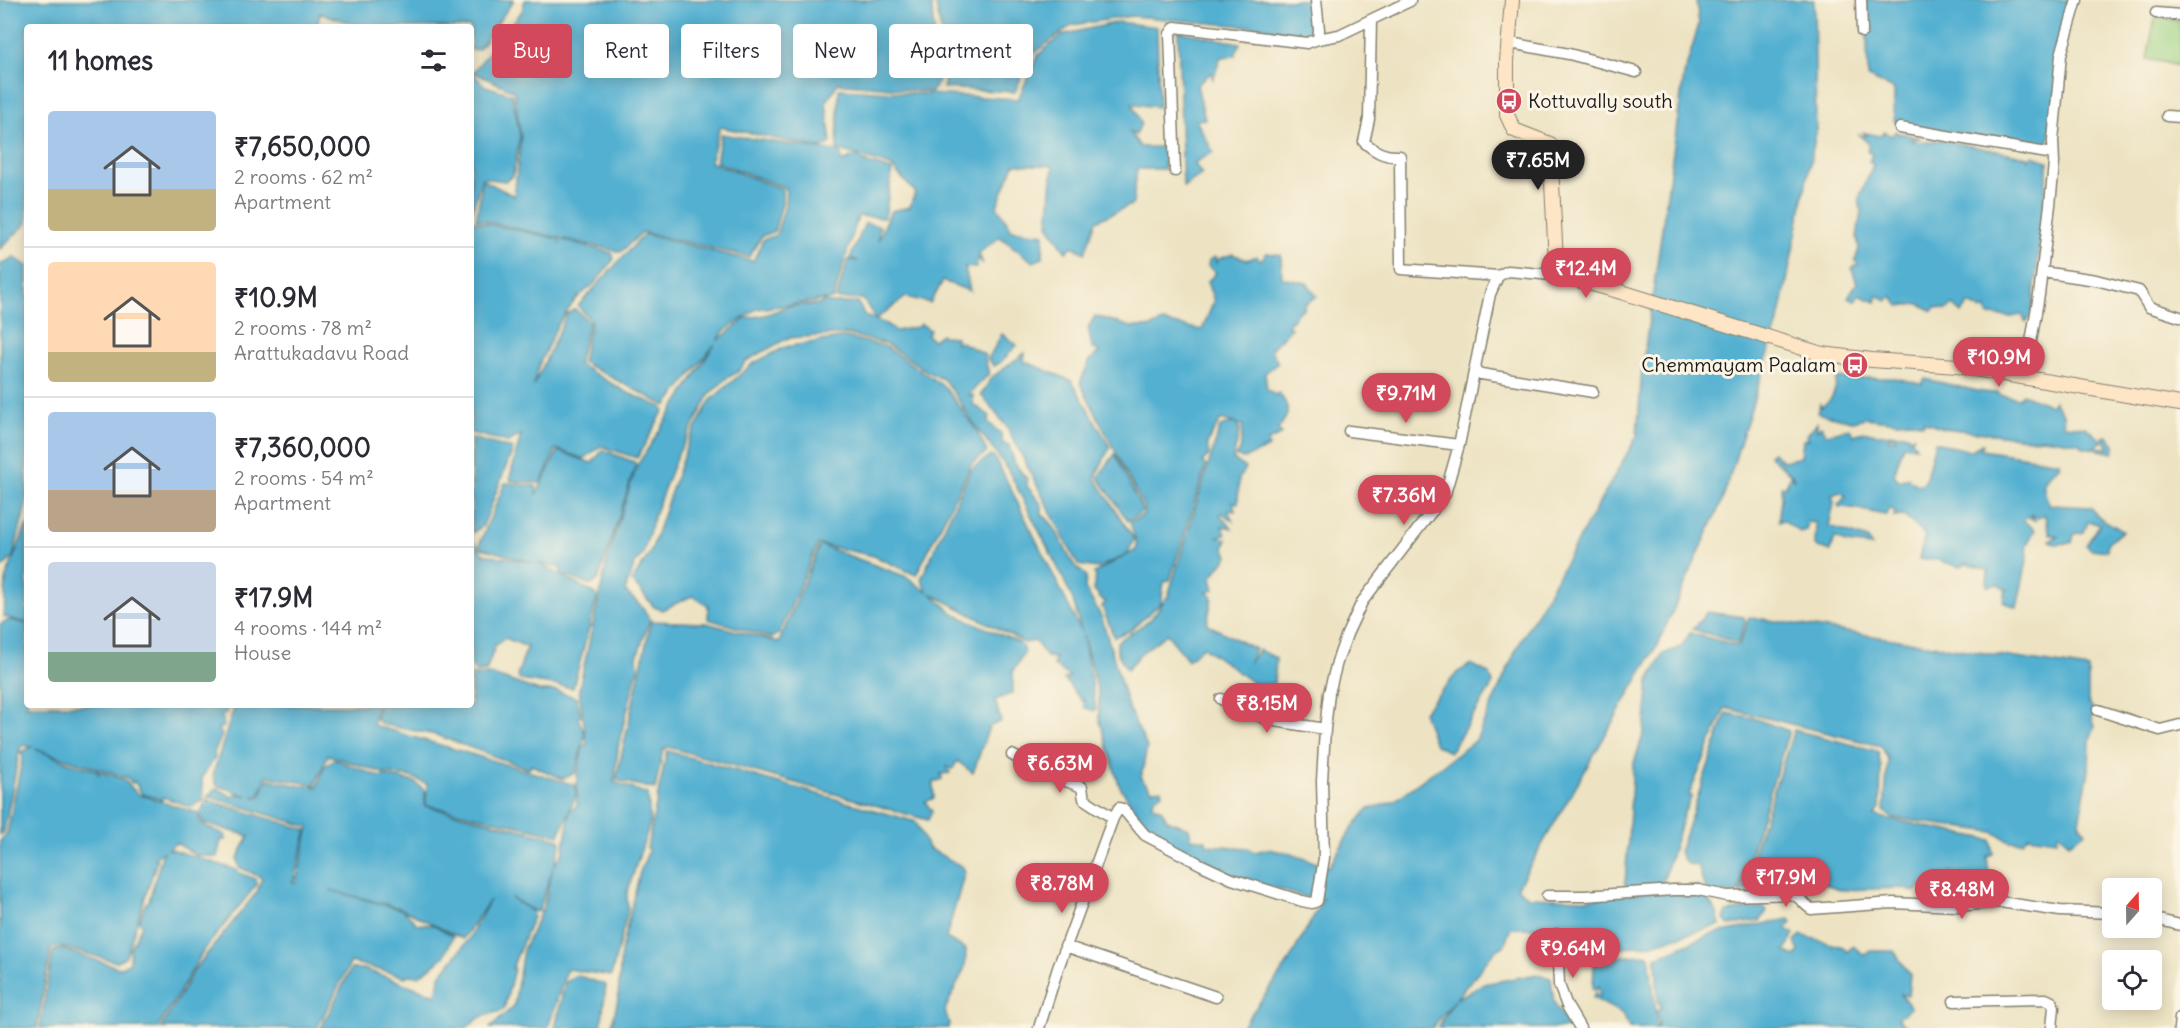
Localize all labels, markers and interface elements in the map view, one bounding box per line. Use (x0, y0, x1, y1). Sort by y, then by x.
chip: Buy (492, 24, 572, 78)
chip: Rent (584, 24, 669, 78)
chip: Filters (681, 24, 781, 78)
chip: New (793, 24, 877, 78)
chip: Apartment (889, 24, 1033, 78)
text: 11 homes (48, 44, 153, 77)
icon: filters (417, 44, 450, 77)
bus stop icon: Kottuvally south (1494, 86, 1524, 116)
place label: Kottuvally south (1528, 88, 1673, 113)
text: ₹7,650,000 (234, 130, 371, 163)
icon: home (96, 135, 168, 207)
pin: ₹7.65M (1489, 140, 1587, 191)
text: ₹7.65M (1506, 147, 1570, 172)
text: 2 rooms · 62 m² (234, 164, 373, 189)
text: Apartment (234, 189, 331, 214)
pin: ₹12.4M (1537, 248, 1635, 299)
text: ₹12.4M (1555, 255, 1617, 280)
text: ₹10.9M (234, 281, 318, 314)
icon: home (96, 286, 168, 358)
text: 2 rooms · 78 m² (234, 315, 372, 340)
pin: ₹10.9M (1950, 337, 2048, 388)
text: Arattukadavu Road (234, 340, 409, 365)
text: ₹10.9M (1967, 344, 2031, 369)
bus stop icon: Chemmayam Paalam (1840, 350, 1870, 380)
place label: Chemmayam Paalam (1641, 352, 1836, 377)
pin: ₹9.71M (1357, 373, 1455, 424)
text: ₹9.71M (1376, 380, 1436, 405)
text: ₹7,360,000 (234, 431, 371, 464)
icon: home (96, 436, 168, 508)
text: 2 rooms · 54 m² (234, 465, 374, 490)
pin: ₹7.36M (1355, 475, 1453, 526)
text: ₹7.36M (1372, 482, 1436, 507)
text: Apartment (234, 490, 331, 515)
text: ₹17.9M (234, 581, 313, 614)
icon: home (96, 586, 168, 658)
text: 4 rooms · 144 m² (234, 615, 382, 640)
text: House (234, 640, 291, 665)
pin: ₹8.15M (1218, 683, 1316, 734)
text: ₹8.15M (1236, 690, 1298, 715)
pin: ₹6.63M (1011, 743, 1109, 794)
text: ₹6.63M (1027, 750, 1093, 775)
pin: ₹17.9M (1737, 857, 1835, 908)
pin: ₹8.78M (1013, 863, 1111, 914)
text: ₹17.9M (1755, 864, 1817, 889)
pin: ₹8.48M (1913, 869, 2011, 920)
text: ₹8.78M (1030, 870, 1094, 895)
text: ₹8.48M (1929, 876, 1995, 901)
north arrow (2102, 878, 2162, 938)
map controls (2102, 878, 2162, 1010)
pin: ₹9.64M (1524, 928, 1622, 979)
text: ₹9.64M (1540, 935, 1606, 960)
button: locate (2102, 950, 2162, 1010)

